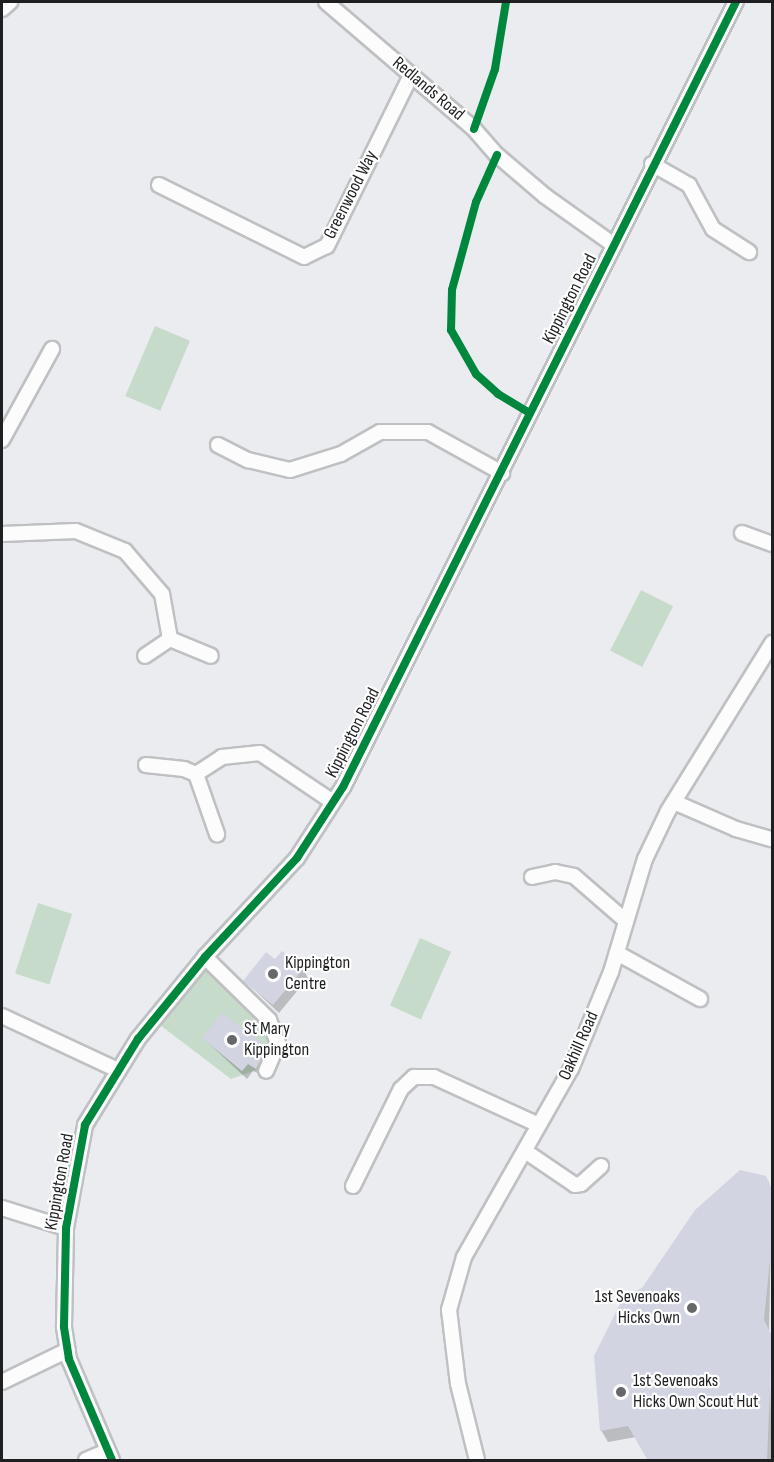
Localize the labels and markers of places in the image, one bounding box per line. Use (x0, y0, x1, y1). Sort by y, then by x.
place label: Kippington Centre (285, 953, 350, 996)
marker: Kippington Centre (266, 967, 280, 981)
place label: St Mary Kippington (244, 1019, 309, 1062)
marker: St Mary Kippington (225, 1033, 239, 1047)
place label: 1st Sevenoaks Hicks Own (595, 1287, 680, 1330)
marker: 1st Sevenoaks Hicks Own (685, 1301, 699, 1315)
place label: 1st Sevenoaks Hicks Own Scout Hut (633, 1371, 759, 1414)
marker: 1st Sevenoaks Hicks Own Scout Hut (614, 1385, 628, 1399)

